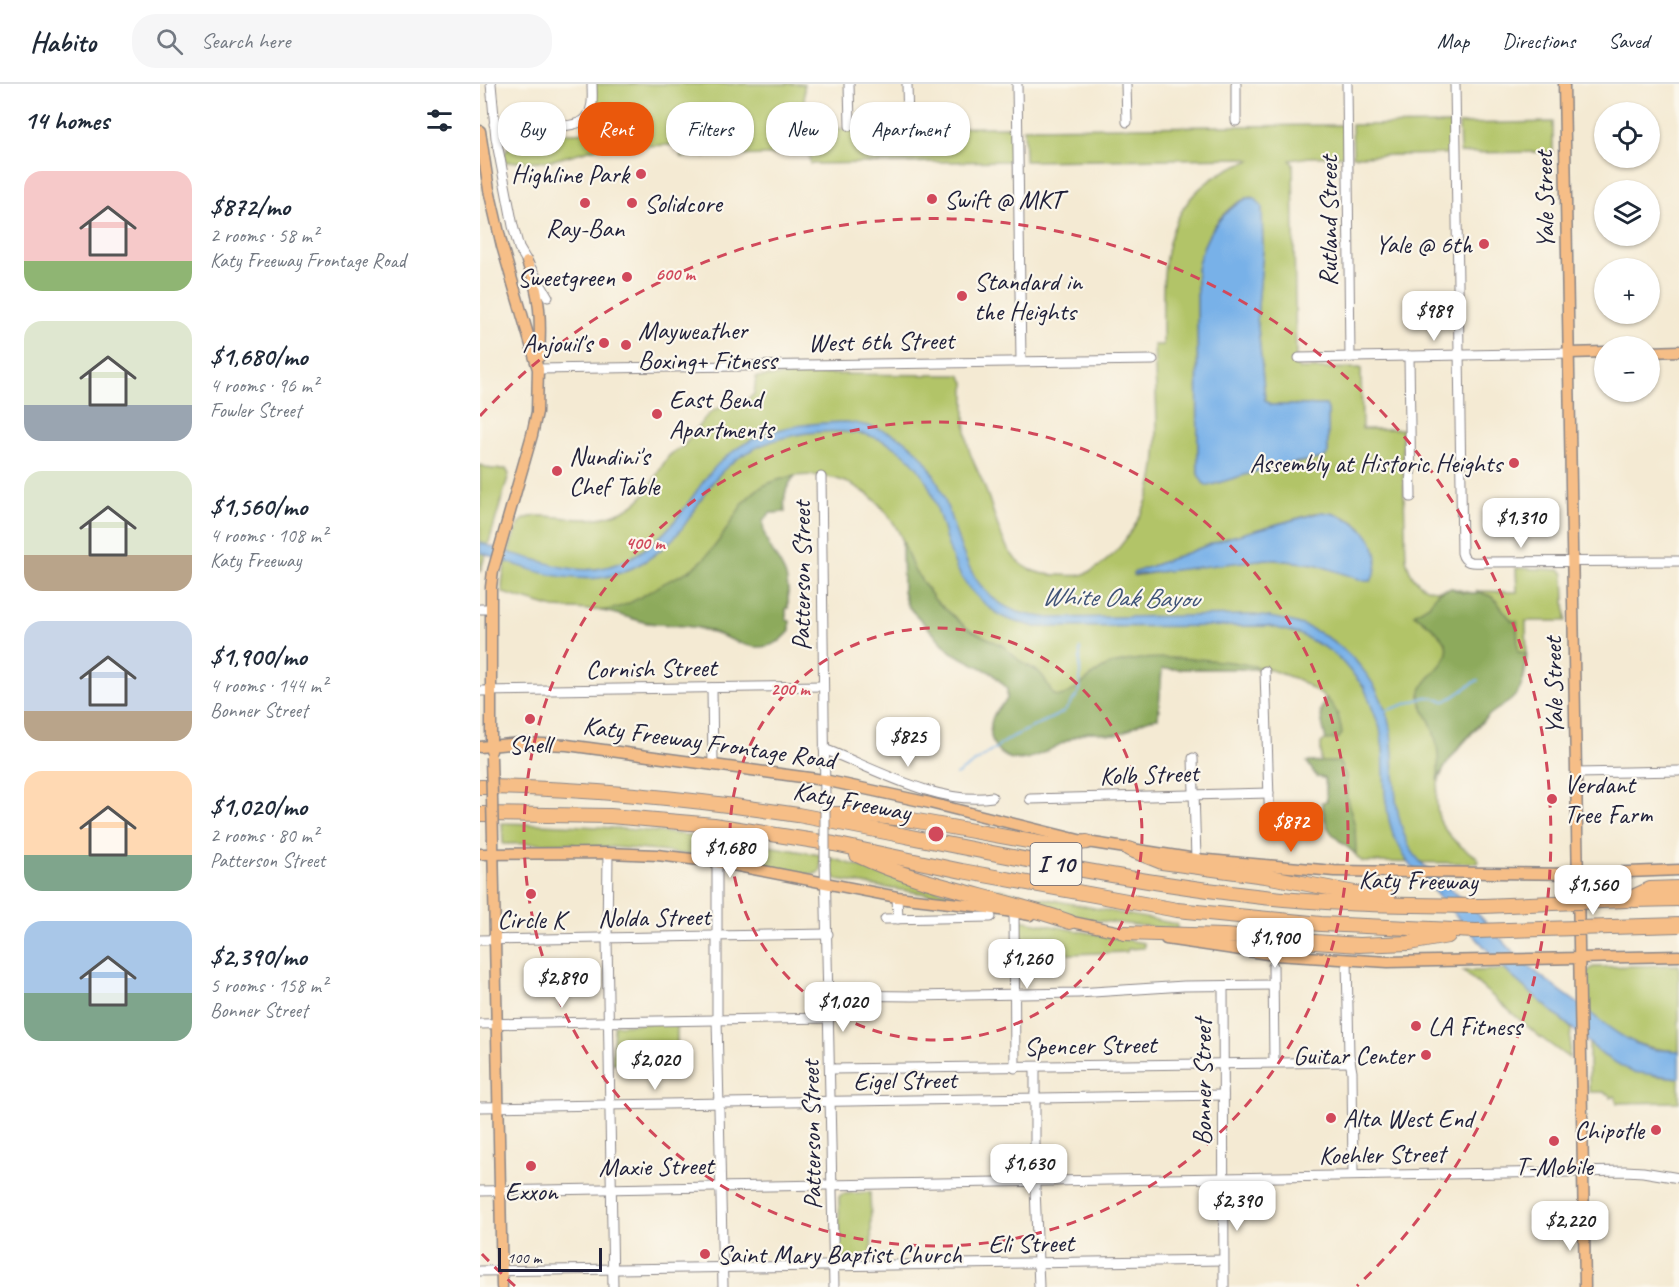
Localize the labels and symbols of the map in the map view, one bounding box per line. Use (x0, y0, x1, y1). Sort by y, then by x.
street label: Yale Street (1527, 148, 1562, 249)
street label: Rutland Street (1312, 153, 1345, 286)
place label: Highline Park (511, 158, 632, 191)
marker: Highline Park (634, 167, 648, 181)
place label: Swift @ MKT (944, 183, 1069, 216)
place label: Solidcore (644, 187, 724, 220)
marker: Swift @ MKT (925, 192, 939, 206)
marker: Ray-Ban (578, 196, 592, 210)
marker: Solidcore (625, 196, 639, 210)
place label: Ray-Ban (546, 212, 626, 245)
place label: Yale @ 6th (1375, 228, 1473, 261)
marker: Yale @ 6th (1477, 237, 1491, 251)
place label: Sweetgreen (517, 261, 615, 294)
text: 600 m (655, 263, 696, 285)
place label: Standard in the Heights (974, 265, 1083, 328)
marker: Sweetgreen (620, 270, 634, 284)
marker: Standard in the Heights (955, 289, 969, 303)
pin: $989 (1398, 291, 1470, 342)
place label: Mayweather Boxing+ Fitness (638, 314, 779, 377)
street label: West 6th Street (808, 324, 957, 359)
place label: Anjouil's (522, 327, 594, 360)
marker: Anjouil's (597, 336, 611, 350)
marker: Mayweather Boxing+ Fitness (619, 338, 633, 352)
place label: East Bend Apartments (669, 383, 776, 446)
marker: East Bend Apartments (650, 407, 664, 421)
place label: Nundini's Chef Table (569, 440, 661, 503)
place label: Assembly at Historic Heights (1250, 447, 1504, 480)
marker: Assembly at Historic Heights (1507, 456, 1521, 470)
marker: Nundini's Chef Table (550, 464, 564, 478)
pin: $1,310 (1472, 498, 1570, 549)
street label: Patterson Street (785, 499, 818, 651)
text: 400 m (626, 532, 666, 554)
water label: White Oak Bayou (1041, 579, 1203, 615)
street label: Yale Street (1536, 634, 1571, 735)
street label: Cornish Street (585, 651, 719, 686)
text: 200 m (771, 678, 811, 700)
street label: Katy Freeway Frontage Road (581, 708, 841, 777)
marker: Shell (523, 712, 537, 726)
pin: $825 (872, 717, 944, 768)
place label: Shell (509, 728, 556, 761)
street label: Kolb Street (1099, 756, 1201, 793)
place label: Verdant Tree Farm (1564, 768, 1654, 831)
street label: Katy Freeway (790, 774, 915, 829)
marker: Verdant Tree Farm (1545, 792, 1559, 806)
pin: $872 (1255, 802, 1327, 853)
centre of rings (926, 824, 946, 844)
pin: $1,680 (681, 828, 779, 879)
road number: I 10 (1030, 843, 1082, 885)
street label: Katy Freeway (1358, 863, 1480, 898)
pin: $1,560 (1544, 865, 1642, 916)
marker: Circle K (524, 887, 538, 901)
street label: Nolda Street (598, 900, 713, 935)
place label: Circle K (497, 903, 570, 936)
pin: $1,900 (1226, 918, 1324, 969)
pin: $1,260 (978, 939, 1076, 990)
pin: $2,890 (513, 958, 611, 1009)
pin: $1,020 (794, 982, 892, 1033)
place label: LA Fitness (1428, 1010, 1524, 1043)
street label: Bonner Street (1186, 1015, 1219, 1145)
marker: LA Fitness (1409, 1019, 1423, 1033)
street label: Spencer Street (1023, 1028, 1159, 1063)
place label: Guitar Center (1293, 1039, 1416, 1072)
pin: $2,020 (606, 1040, 704, 1091)
marker: Guitar Center (1419, 1048, 1433, 1062)
street label: Patterson Street (794, 1058, 829, 1210)
street label: Eigel Street (853, 1063, 959, 1098)
place label: Alta West End (1343, 1102, 1477, 1135)
marker: Alta West End (1324, 1111, 1338, 1125)
place label: Chipotle (1574, 1114, 1646, 1147)
marker: Chipotle (1649, 1123, 1663, 1137)
marker: T-Mobile (1547, 1134, 1561, 1148)
street label: Koehler Street (1318, 1137, 1449, 1172)
pin: $1,630 (980, 1144, 1078, 1195)
street label: Maxie Street (598, 1149, 716, 1184)
place label: T-Mobile (1515, 1150, 1594, 1183)
marker: Exxon (524, 1159, 538, 1173)
place label: Exxon (505, 1175, 559, 1208)
pin: $2,390 (1188, 1181, 1286, 1232)
pin: $2,220 (1521, 1201, 1619, 1252)
street label: Eli Street (988, 1226, 1076, 1261)
place label: Saint Mary Baptist Church (717, 1238, 963, 1271)
scale bar (498, 1245, 602, 1272)
marker: Saint Mary Baptist Church (698, 1247, 712, 1261)

